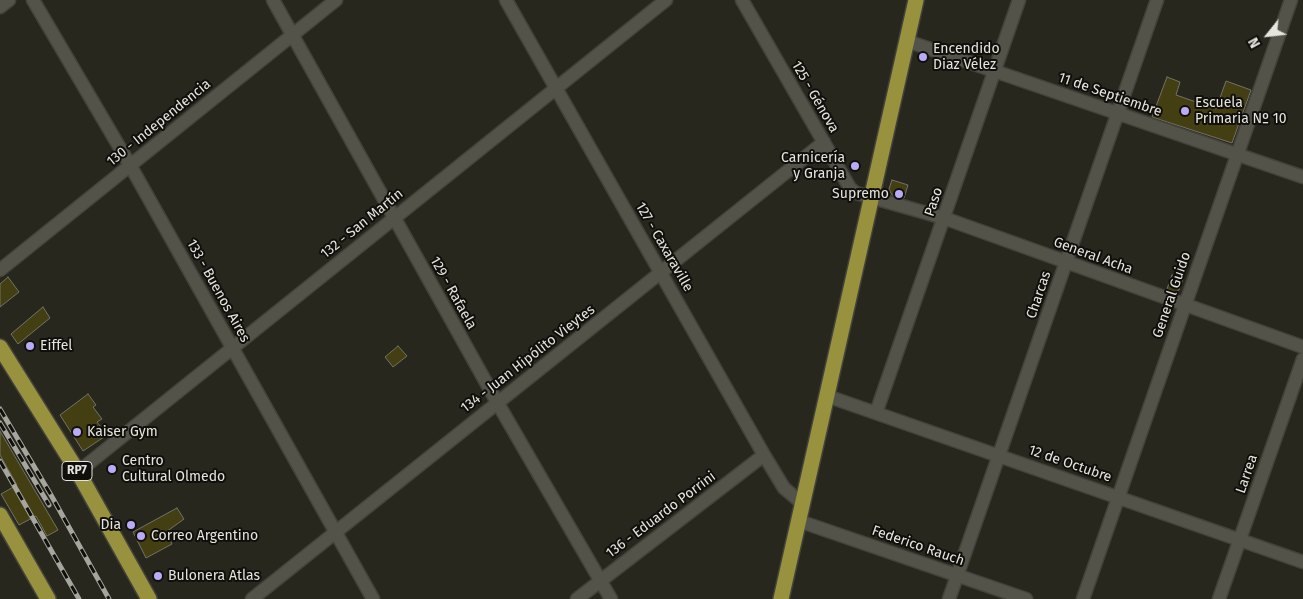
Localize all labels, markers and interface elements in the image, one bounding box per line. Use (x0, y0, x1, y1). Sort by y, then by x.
north arrow (1243, 10, 1293, 60)
text: N (1245, 34, 1264, 51)
place label: Encendido Diaz Vélez (933, 41, 1000, 74)
marker: Encendido Diaz Vélez (917, 51, 929, 63)
street label: 125 - Génova (788, 58, 842, 136)
street label: 11 de Septiembre (1056, 69, 1164, 121)
street label: 130 - Independencia (104, 76, 214, 170)
place label: Escuela Primaria Nº 10 (1195, 95, 1287, 128)
marker: Escuela Primaria Nº 10 (1179, 105, 1191, 117)
place label: Carnicería y Granja (781, 150, 845, 182)
marker: Carnicería y Granja (849, 160, 861, 172)
street label: Paso (921, 185, 947, 219)
street label: 132 - San Martín (317, 186, 407, 262)
place label: Supremo (832, 186, 889, 202)
marker: Supremo (893, 188, 905, 200)
street label: 127 - Caxaraville (632, 199, 696, 295)
street label: General Acha (1051, 234, 1135, 278)
street label: 133 - Buenos Aires (183, 237, 253, 345)
street label: General Guido (1149, 250, 1195, 340)
street label: 129 - Rafaela (426, 254, 480, 332)
street label: Charcas (1023, 269, 1055, 321)
street label: 134 - Juan Hipólito Vieytes (458, 301, 598, 417)
place label: Eiffel (40, 338, 72, 354)
marker: Eiffel (24, 340, 36, 352)
place label: Kaiser Gym (87, 424, 158, 440)
marker: Kaiser Gym (71, 426, 83, 438)
street label: 12 de Octubre (1026, 442, 1114, 486)
street label: Larrea (1233, 452, 1261, 496)
place label: Centro Cultural Olmedo (122, 453, 225, 486)
road number: RP7 (62, 462, 92, 481)
marker: Centro Cultural Olmedo (106, 463, 118, 475)
street label: 136 - Eduardo Porrini (603, 468, 719, 562)
place label: Dia (100, 517, 121, 533)
marker: Dia (125, 519, 137, 531)
street label: Federico Rauch (870, 522, 966, 570)
place label: Correo Argentino (151, 528, 258, 544)
marker: Correo Argentino (135, 530, 147, 542)
place label: Bulonera Atlas (168, 568, 260, 584)
marker: Bulonera Atlas (152, 570, 164, 582)

